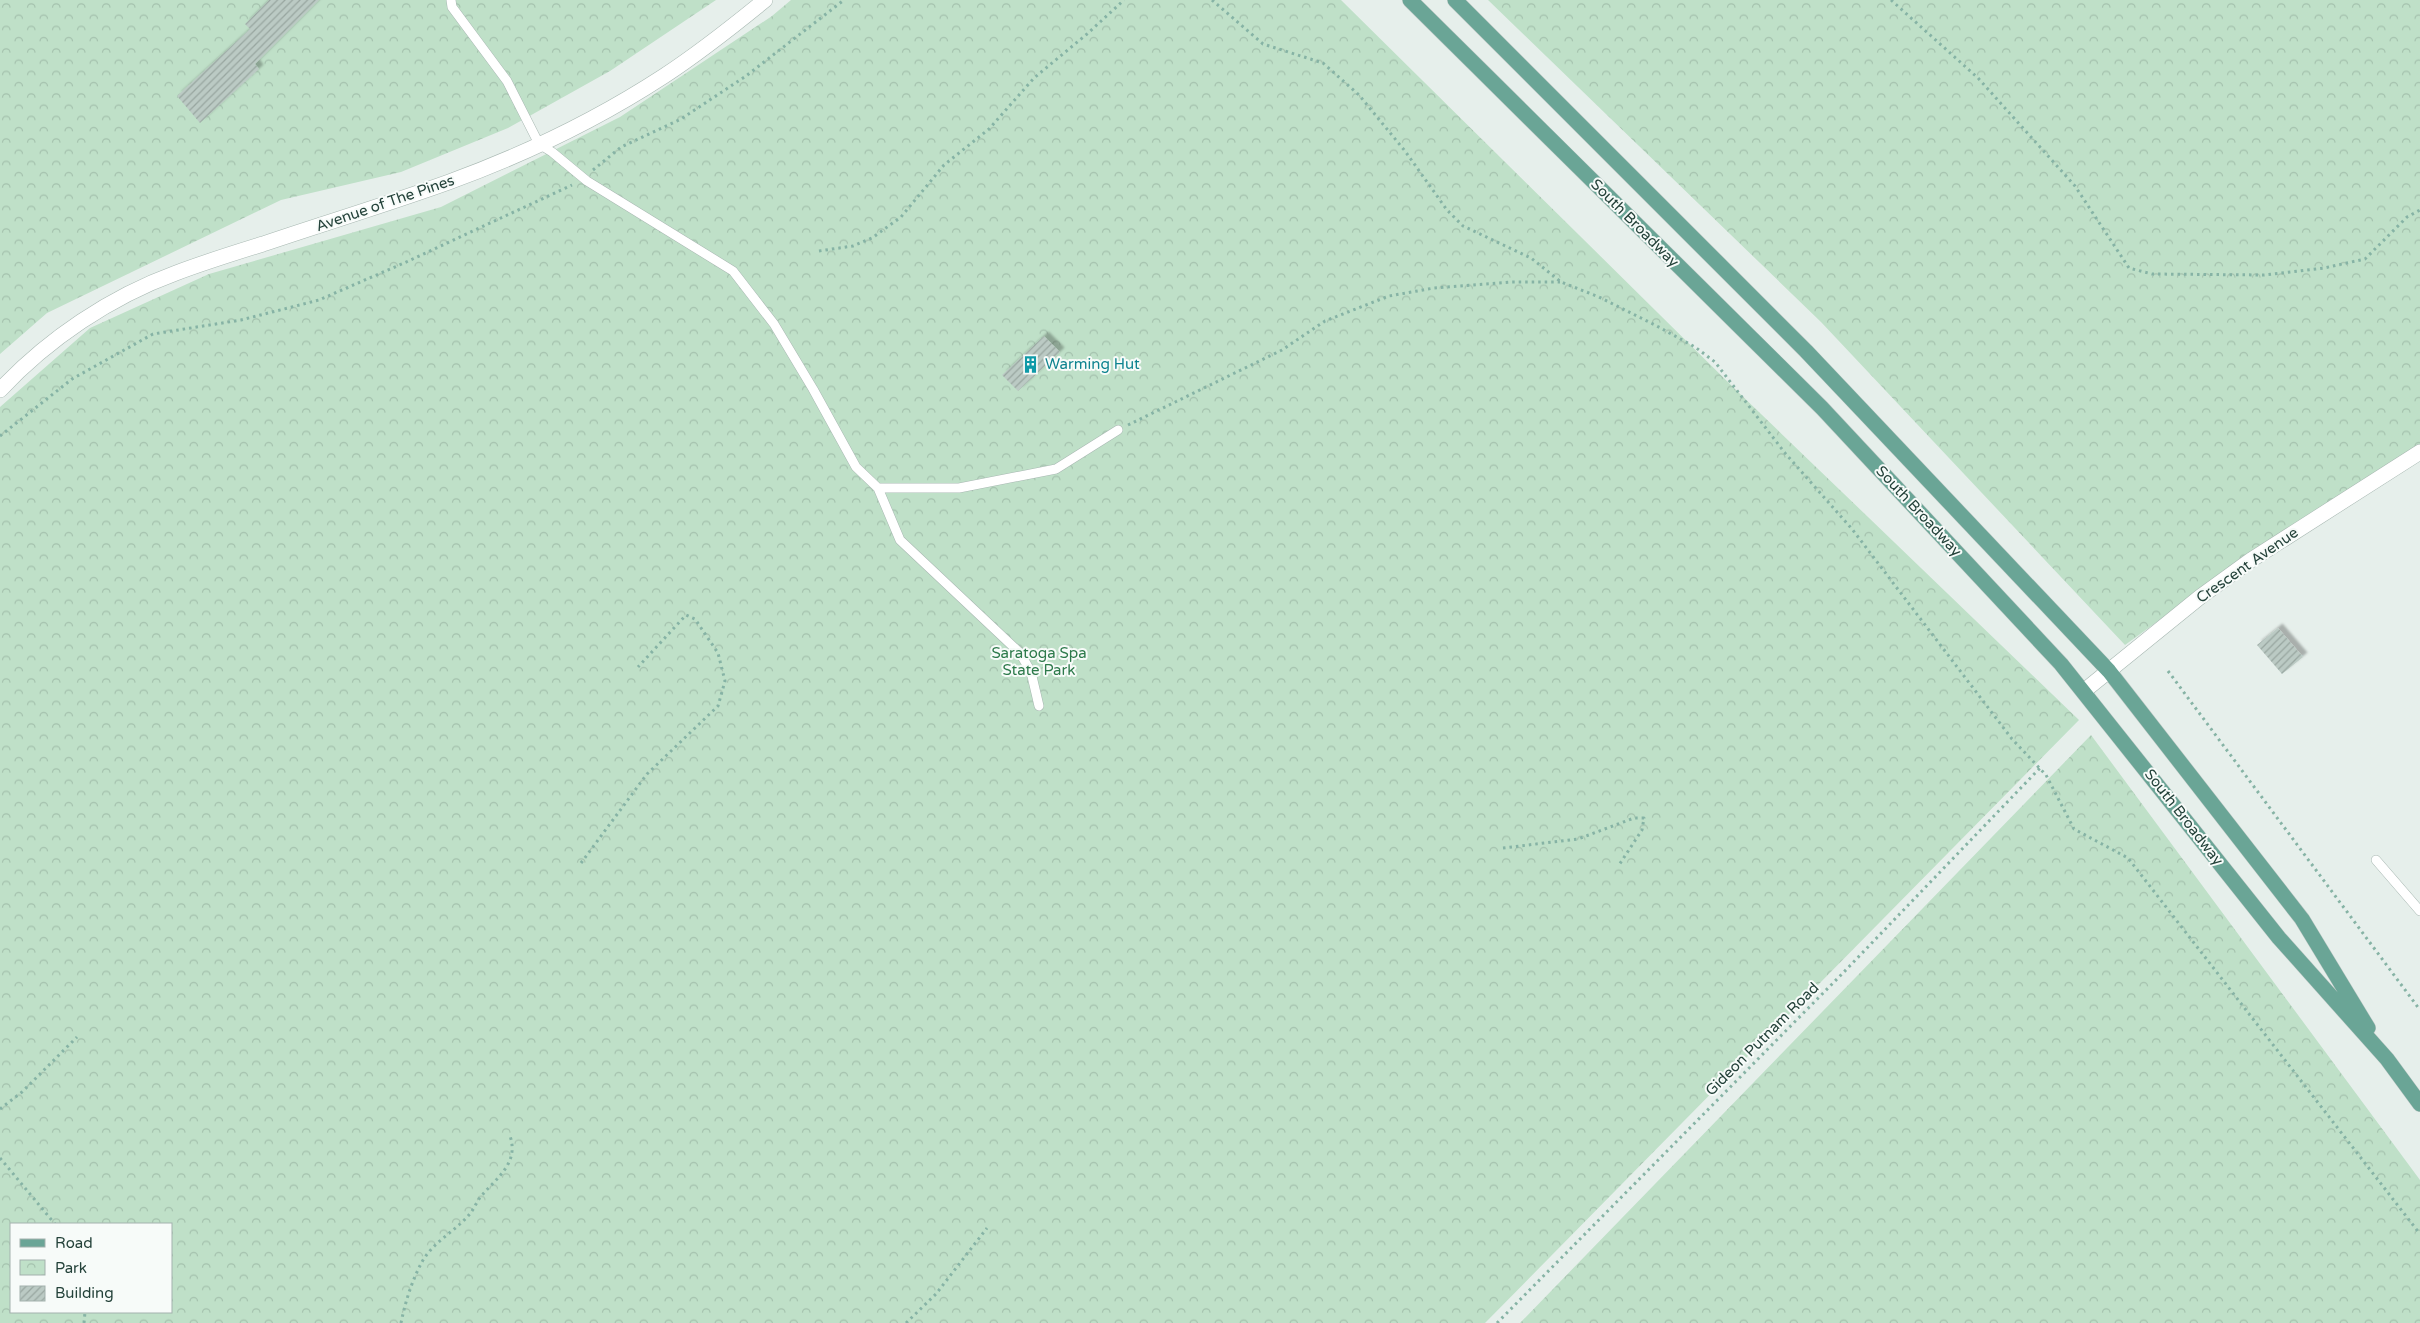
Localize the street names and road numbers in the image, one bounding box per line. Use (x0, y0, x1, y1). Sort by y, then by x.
street label: Avenue of The Pines (313, 171, 457, 235)
street label: South Broadway (1587, 175, 1683, 271)
street label: South Broadway (1872, 462, 1966, 560)
street label: Crescent Avenue (2193, 523, 2301, 607)
street label: South Broadway (2141, 765, 2227, 869)
street label: Gideon Putnam Road (1702, 979, 1822, 1099)

